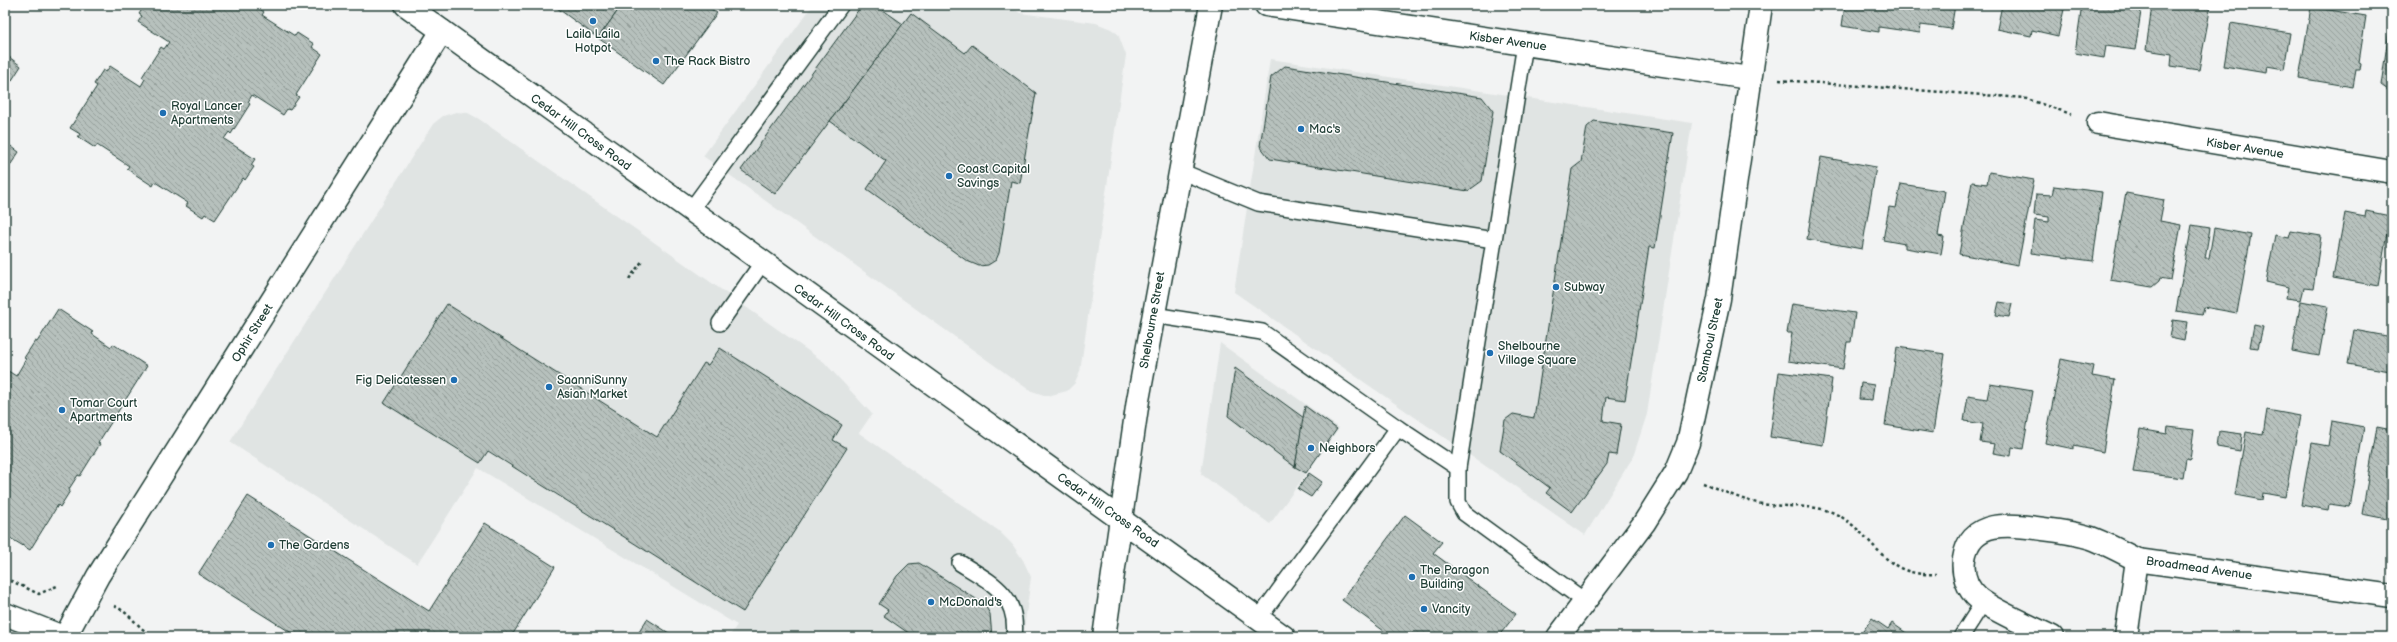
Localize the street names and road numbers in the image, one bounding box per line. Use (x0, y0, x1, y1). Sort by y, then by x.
street label: Kisber Avenue (1468, 29, 1548, 54)
street label: Cedar Hill Cross Road (527, 91, 634, 174)
street label: Kisber Avenue (2205, 135, 2285, 162)
street label: Shelbourne Street (1137, 270, 1168, 370)
street label: Cedar Hill Cross Road (790, 281, 897, 364)
street label: Stamboul Street (1694, 296, 1727, 384)
street label: Ophir Street (229, 301, 276, 365)
street label: Cedar Hill Cross Road (1054, 470, 1162, 551)
street label: Broadmead Avenue (2145, 554, 2253, 583)

